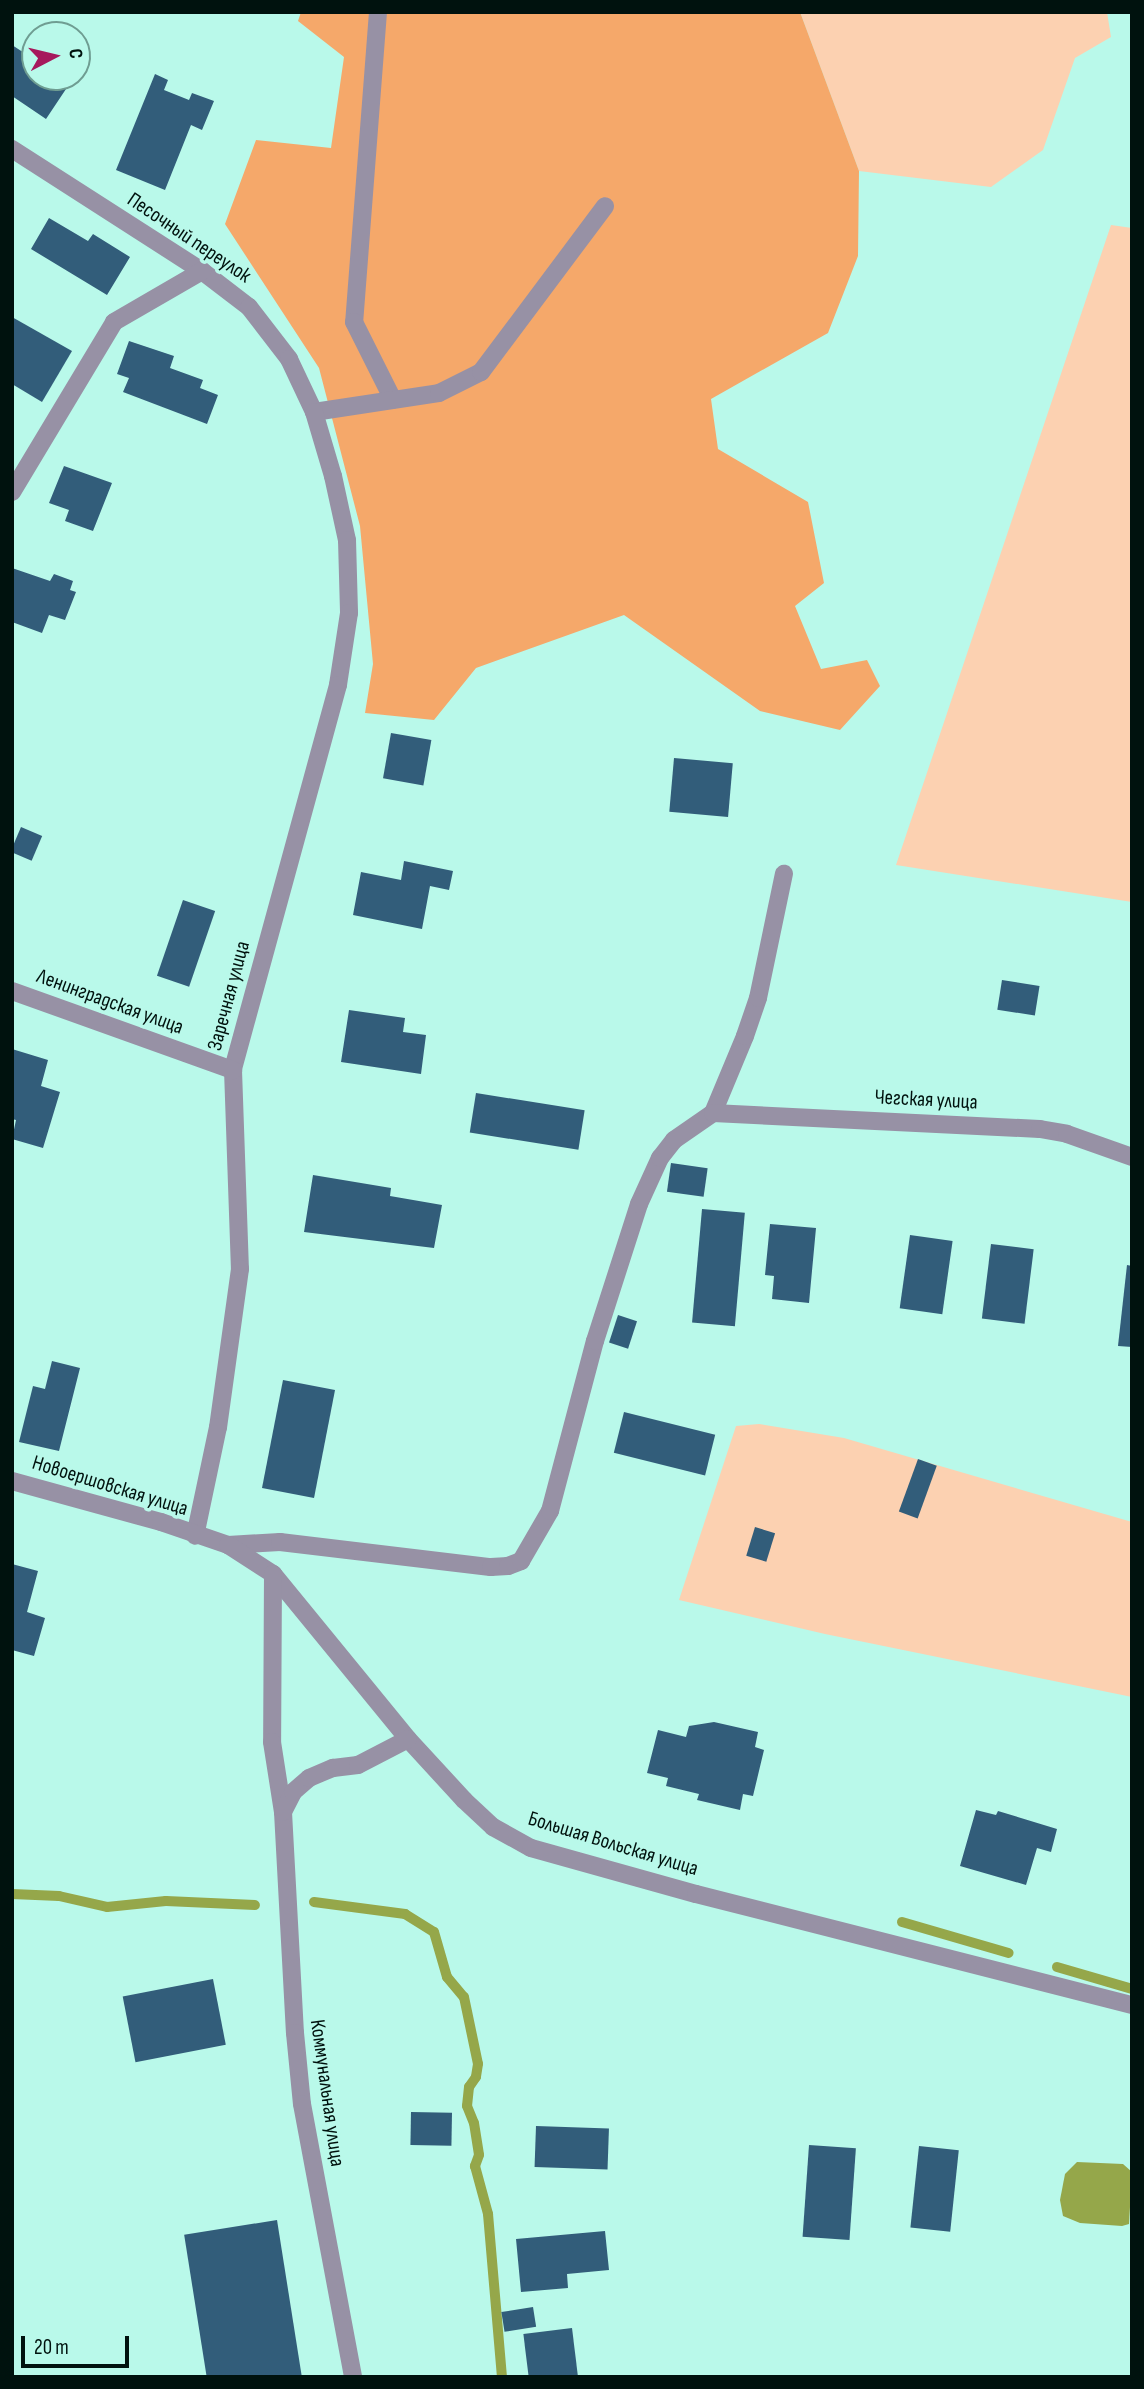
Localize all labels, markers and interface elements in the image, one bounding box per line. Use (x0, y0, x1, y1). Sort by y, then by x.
north arrow (21, 21, 91, 91)
text: С (63, 47, 87, 60)
street label: Песочный переулок (122, 187, 256, 289)
street label: Заречная улица (202, 938, 256, 1054)
street label: Ленинградская улица (33, 964, 187, 1040)
street label: Чегская улица (874, 1085, 978, 1115)
street label: Новоершовская улица (29, 1450, 191, 1522)
street label: Большая Вольская улица (525, 1806, 701, 1882)
street label: Коммунальная улица (304, 2018, 350, 2168)
scale bar (24, 2322, 133, 2366)
text: 20 m (34, 2335, 69, 2360)

